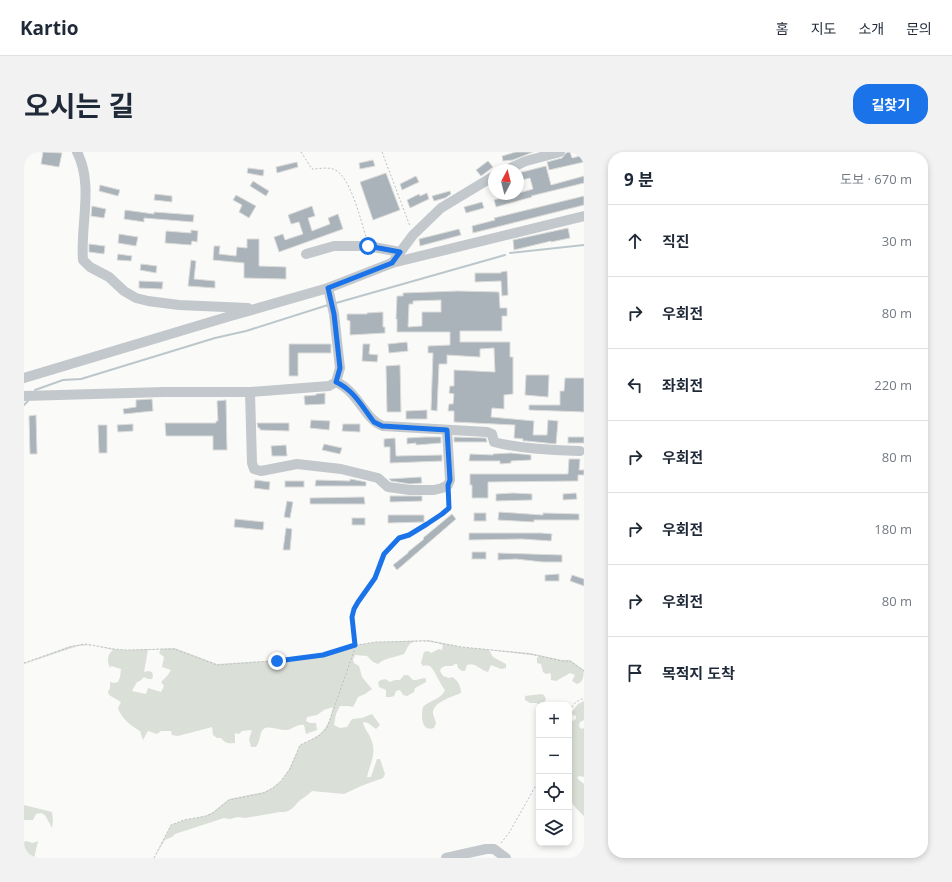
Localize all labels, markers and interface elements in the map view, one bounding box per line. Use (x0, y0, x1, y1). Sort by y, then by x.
text: Kartio (20, 15, 79, 41)
text: 홈 (776, 19, 789, 38)
text: 지도 (811, 19, 836, 38)
text: 소개 (858, 19, 884, 38)
text: 문의 (906, 19, 932, 38)
button: 길찾기 (853, 84, 928, 124)
text: 오시는 길 (24, 86, 134, 124)
north arrow (488, 164, 524, 200)
text: 9 분 (624, 168, 654, 191)
text: 도보 · 670 m (840, 170, 912, 188)
icon: ahead (624, 230, 646, 252)
text: 직진 (662, 231, 690, 251)
text: 30 m (882, 232, 912, 250)
route start (359, 237, 377, 255)
icon: right (624, 302, 646, 324)
text: 우회전 (662, 303, 703, 323)
text: 80 m (882, 304, 912, 322)
icon: left (624, 374, 646, 396)
text: 좌회전 (662, 375, 703, 395)
text: 220 m (874, 376, 912, 394)
icon: right (624, 446, 646, 468)
text: 우회전 (662, 447, 703, 467)
text: 80 m (882, 448, 912, 466)
icon: right (624, 518, 646, 540)
text: 우회전 (662, 519, 703, 539)
text: 180 m (874, 520, 912, 538)
icon: right (624, 590, 646, 612)
text: 우회전 (662, 591, 703, 611)
text: 80 m (882, 592, 912, 610)
route end (268, 652, 286, 670)
icon: arrive (624, 662, 646, 684)
text: 목적지 도착 (662, 663, 735, 683)
map controls (536, 702, 572, 846)
button: + (536, 702, 572, 738)
button: − (536, 738, 572, 774)
button: locate (536, 774, 572, 810)
button: layers (536, 810, 572, 846)

